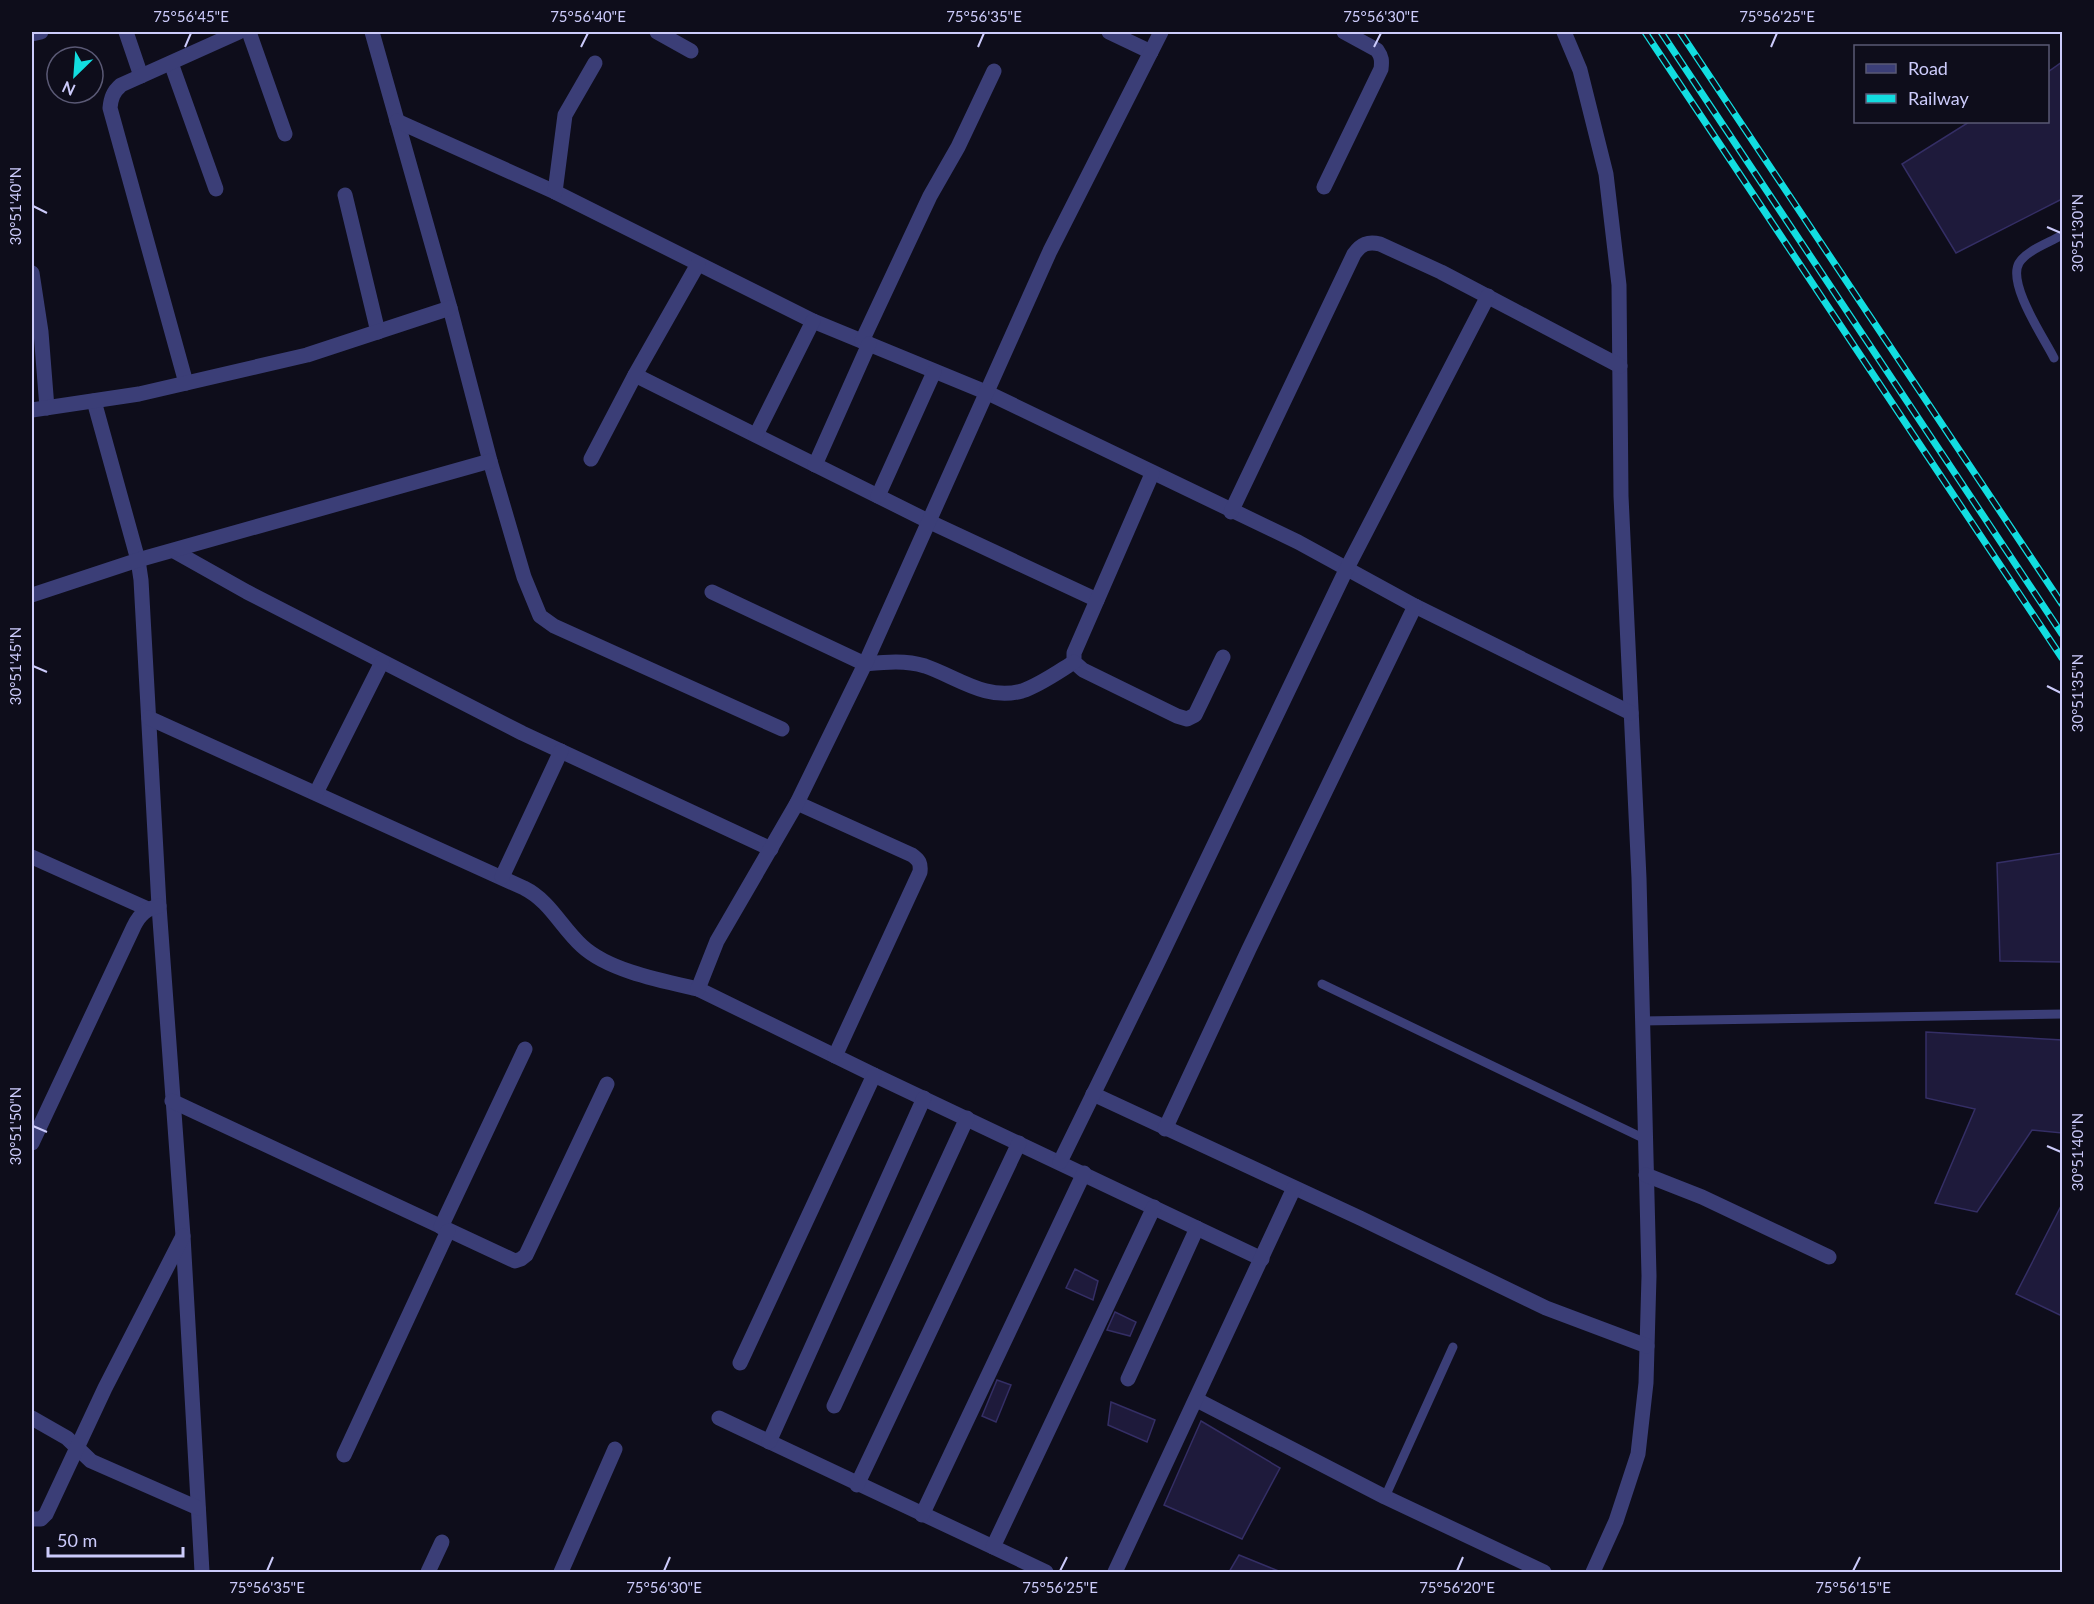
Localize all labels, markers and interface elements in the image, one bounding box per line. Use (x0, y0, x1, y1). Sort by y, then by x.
text: 75°56'45"E (153, 7, 229, 25)
text: 75°56'40"E (550, 7, 626, 25)
text: 75°56'35"E (946, 7, 1022, 25)
text: 75°56'30"E (1343, 7, 1419, 25)
text: 75°56'25"E (1739, 7, 1815, 25)
north arrow (45, 45, 105, 105)
legend (1854, 45, 2049, 123)
text: Road (1908, 57, 1948, 79)
text: N (59, 78, 78, 100)
text: Railway (1908, 87, 1969, 109)
text: 30°51'40"N (6, 167, 24, 245)
text: 30°51'30"N (2068, 194, 2086, 272)
text: 30°51'45"N (6, 627, 24, 705)
text: 30°51'35"N (2068, 654, 2086, 732)
text: 30°51'50"N (6, 1087, 24, 1165)
text: 30°51'40"N (2068, 1113, 2086, 1191)
scale bar (48, 1520, 183, 1558)
text: 50 m (57, 1529, 97, 1551)
text: 75°56'35"E (229, 1578, 305, 1596)
text: 75°56'30"E (626, 1578, 702, 1596)
text: 75°56'25"E (1022, 1578, 1098, 1596)
text: 75°56'20"E (1419, 1578, 1495, 1596)
text: 75°56'15"E (1815, 1578, 1891, 1596)

